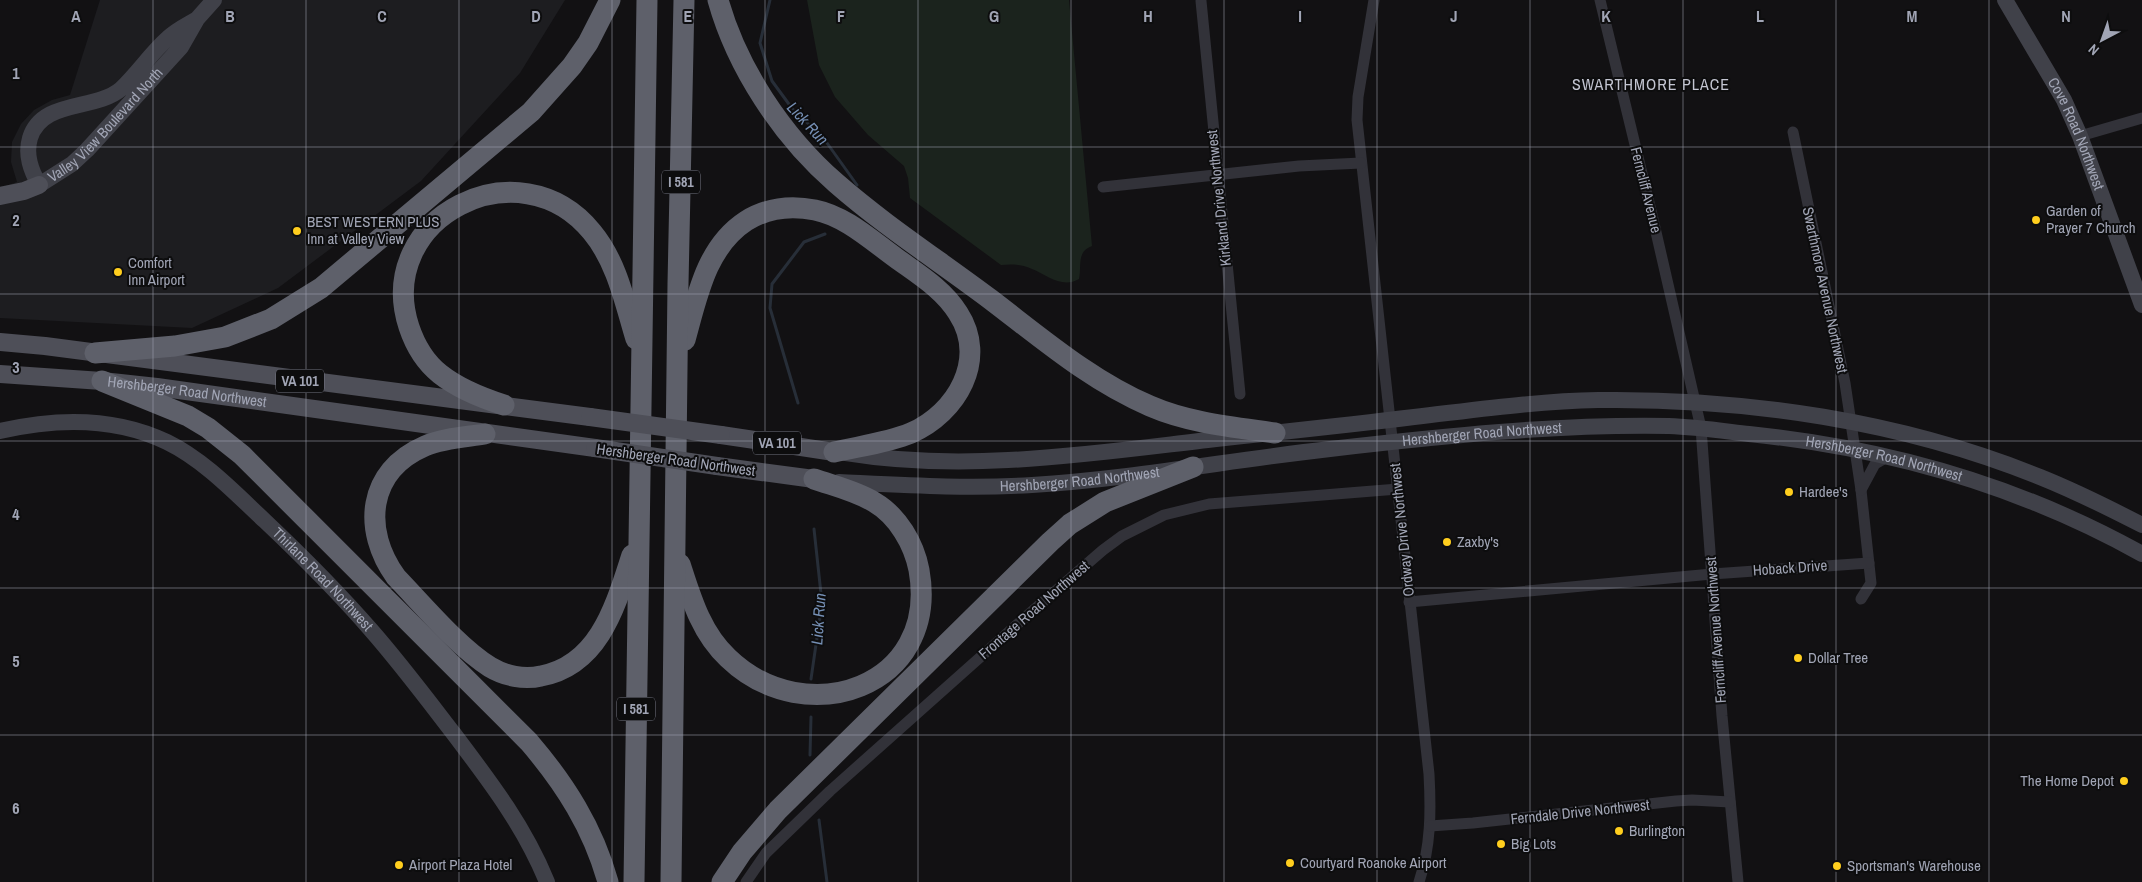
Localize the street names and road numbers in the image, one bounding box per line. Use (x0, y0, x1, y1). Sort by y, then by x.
street label: Valley View Boulevard North (43, 63, 167, 187)
street label: Cove Road Northwest (2043, 73, 2110, 193)
street label: Kirkland Drive Northwest (1201, 128, 1236, 267)
street label: Ferncliff Avenue (1626, 145, 1667, 235)
road number: I 581 (662, 170, 700, 193)
street label: Swarthmore Avenue Northwest (1798, 205, 1853, 375)
road number: VA 101 (276, 370, 324, 392)
street label: Hershberger Road Northwest (107, 371, 269, 412)
street label: Hershberger Road Northwest (1401, 417, 1563, 451)
street label: Hershberger Road Northwest (1804, 430, 1965, 487)
road number: VA 101 (753, 432, 801, 454)
street label: Hershberger Road Northwest (595, 438, 757, 481)
street label: Hershberger Road Northwest (999, 461, 1161, 496)
street label: Ordway Drive Northwest (1384, 462, 1419, 598)
street label: Thirlane Road Northwest (268, 522, 379, 636)
street label: Hoback Drive (1752, 554, 1828, 581)
street label: Frontage Road Northwest (974, 555, 1094, 664)
street label: Ferncliff Avenue Northwest (1700, 556, 1731, 704)
road number: I 581 (617, 698, 655, 721)
street label: Ferndale Drive Northwest (1509, 794, 1651, 829)

